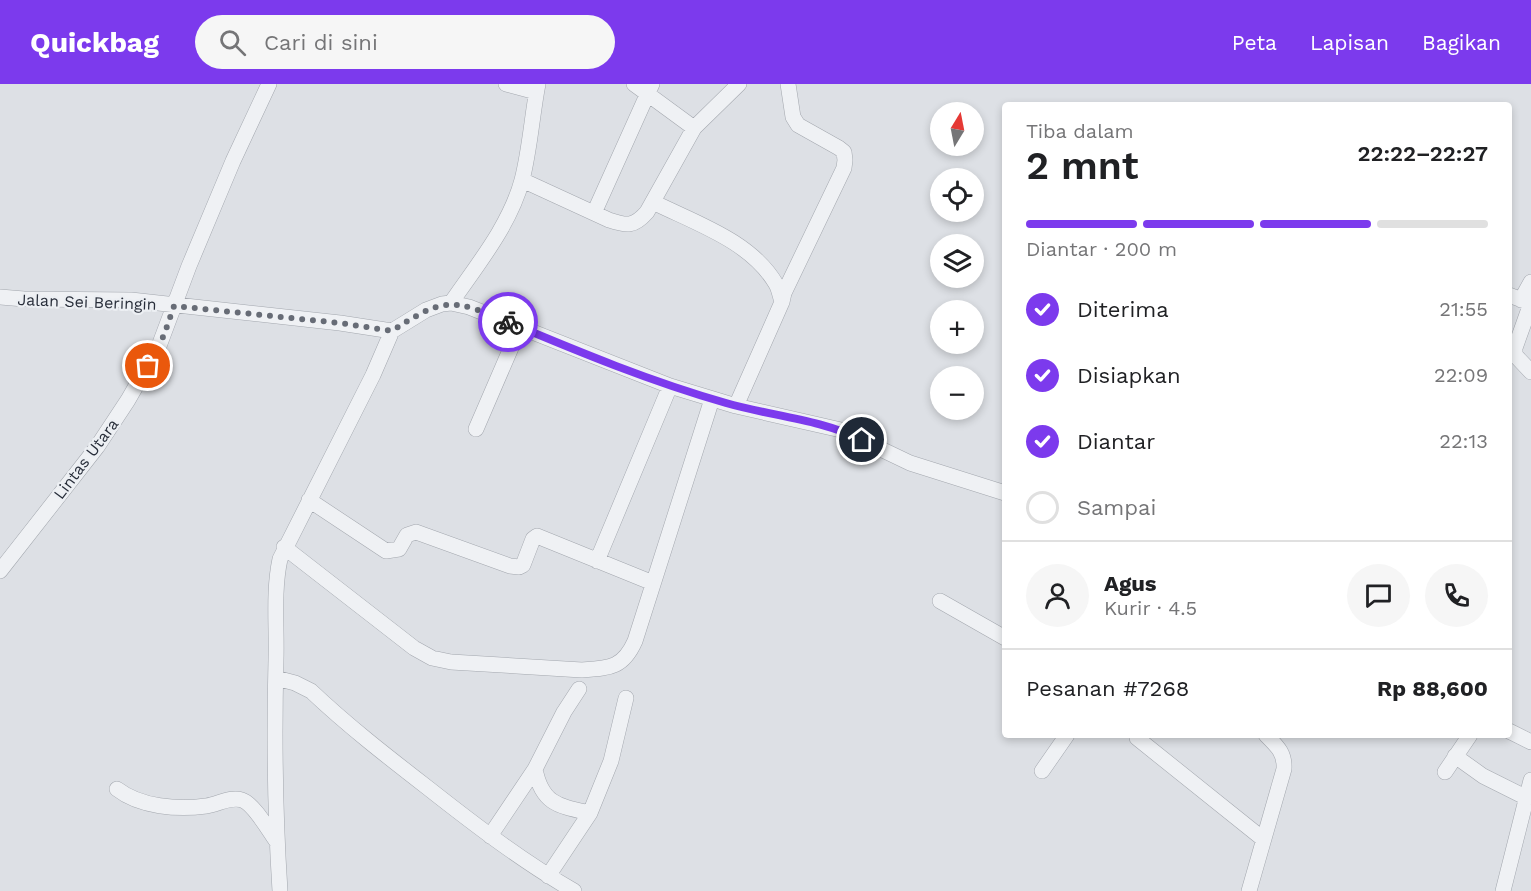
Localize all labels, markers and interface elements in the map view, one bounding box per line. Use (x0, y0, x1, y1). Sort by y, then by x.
search box (195, 15, 615, 69)
text: Quickbag (30, 26, 159, 59)
icon: search (216, 26, 249, 59)
text: Cari di sini (264, 30, 378, 55)
text: Peta (1232, 30, 1277, 55)
text: Lapisan (1310, 30, 1389, 55)
text: Bagikan (1422, 30, 1501, 55)
north arrow (930, 102, 984, 156)
map controls (930, 102, 984, 420)
text: Tiba dalam (1026, 119, 1134, 143)
text: 22:22–22:27 (1357, 141, 1488, 166)
text: 2 mnt (1026, 143, 1139, 188)
button: locate (930, 168, 984, 222)
button: layers (930, 234, 984, 288)
text: Diantar · 200 m (1026, 237, 1177, 261)
street label: Jalan Sei Beringin (17, 290, 157, 314)
courier (478, 292, 538, 352)
icon: check (1026, 293, 1059, 326)
text: Diterima (1077, 297, 1169, 322)
text: 21:55 (1439, 297, 1488, 321)
button: + (930, 300, 984, 354)
icon: bike (492, 306, 525, 339)
pin (122, 340, 173, 391)
icon: bag (131, 349, 164, 382)
icon: check (1026, 359, 1059, 392)
text: Disiapkan (1077, 363, 1181, 388)
text: 22:09 (1434, 363, 1488, 387)
button: − (930, 366, 984, 420)
pin (836, 414, 887, 465)
street label: Lintas Utara (50, 415, 122, 503)
icon: home (845, 423, 878, 456)
icon: check (1026, 425, 1059, 458)
text: Diantar (1077, 429, 1155, 454)
text: 22:13 (1439, 429, 1488, 453)
text: Sampai (1077, 495, 1156, 520)
button: person (1026, 564, 1089, 627)
button: chat (1347, 564, 1410, 627)
button: phone (1425, 564, 1488, 627)
text: Agus (1104, 571, 1157, 596)
text: Kurir · 4.5 (1104, 596, 1197, 620)
text: Pesanan #7268 (1026, 676, 1189, 701)
text: Rp 88,600 (1377, 676, 1488, 701)

